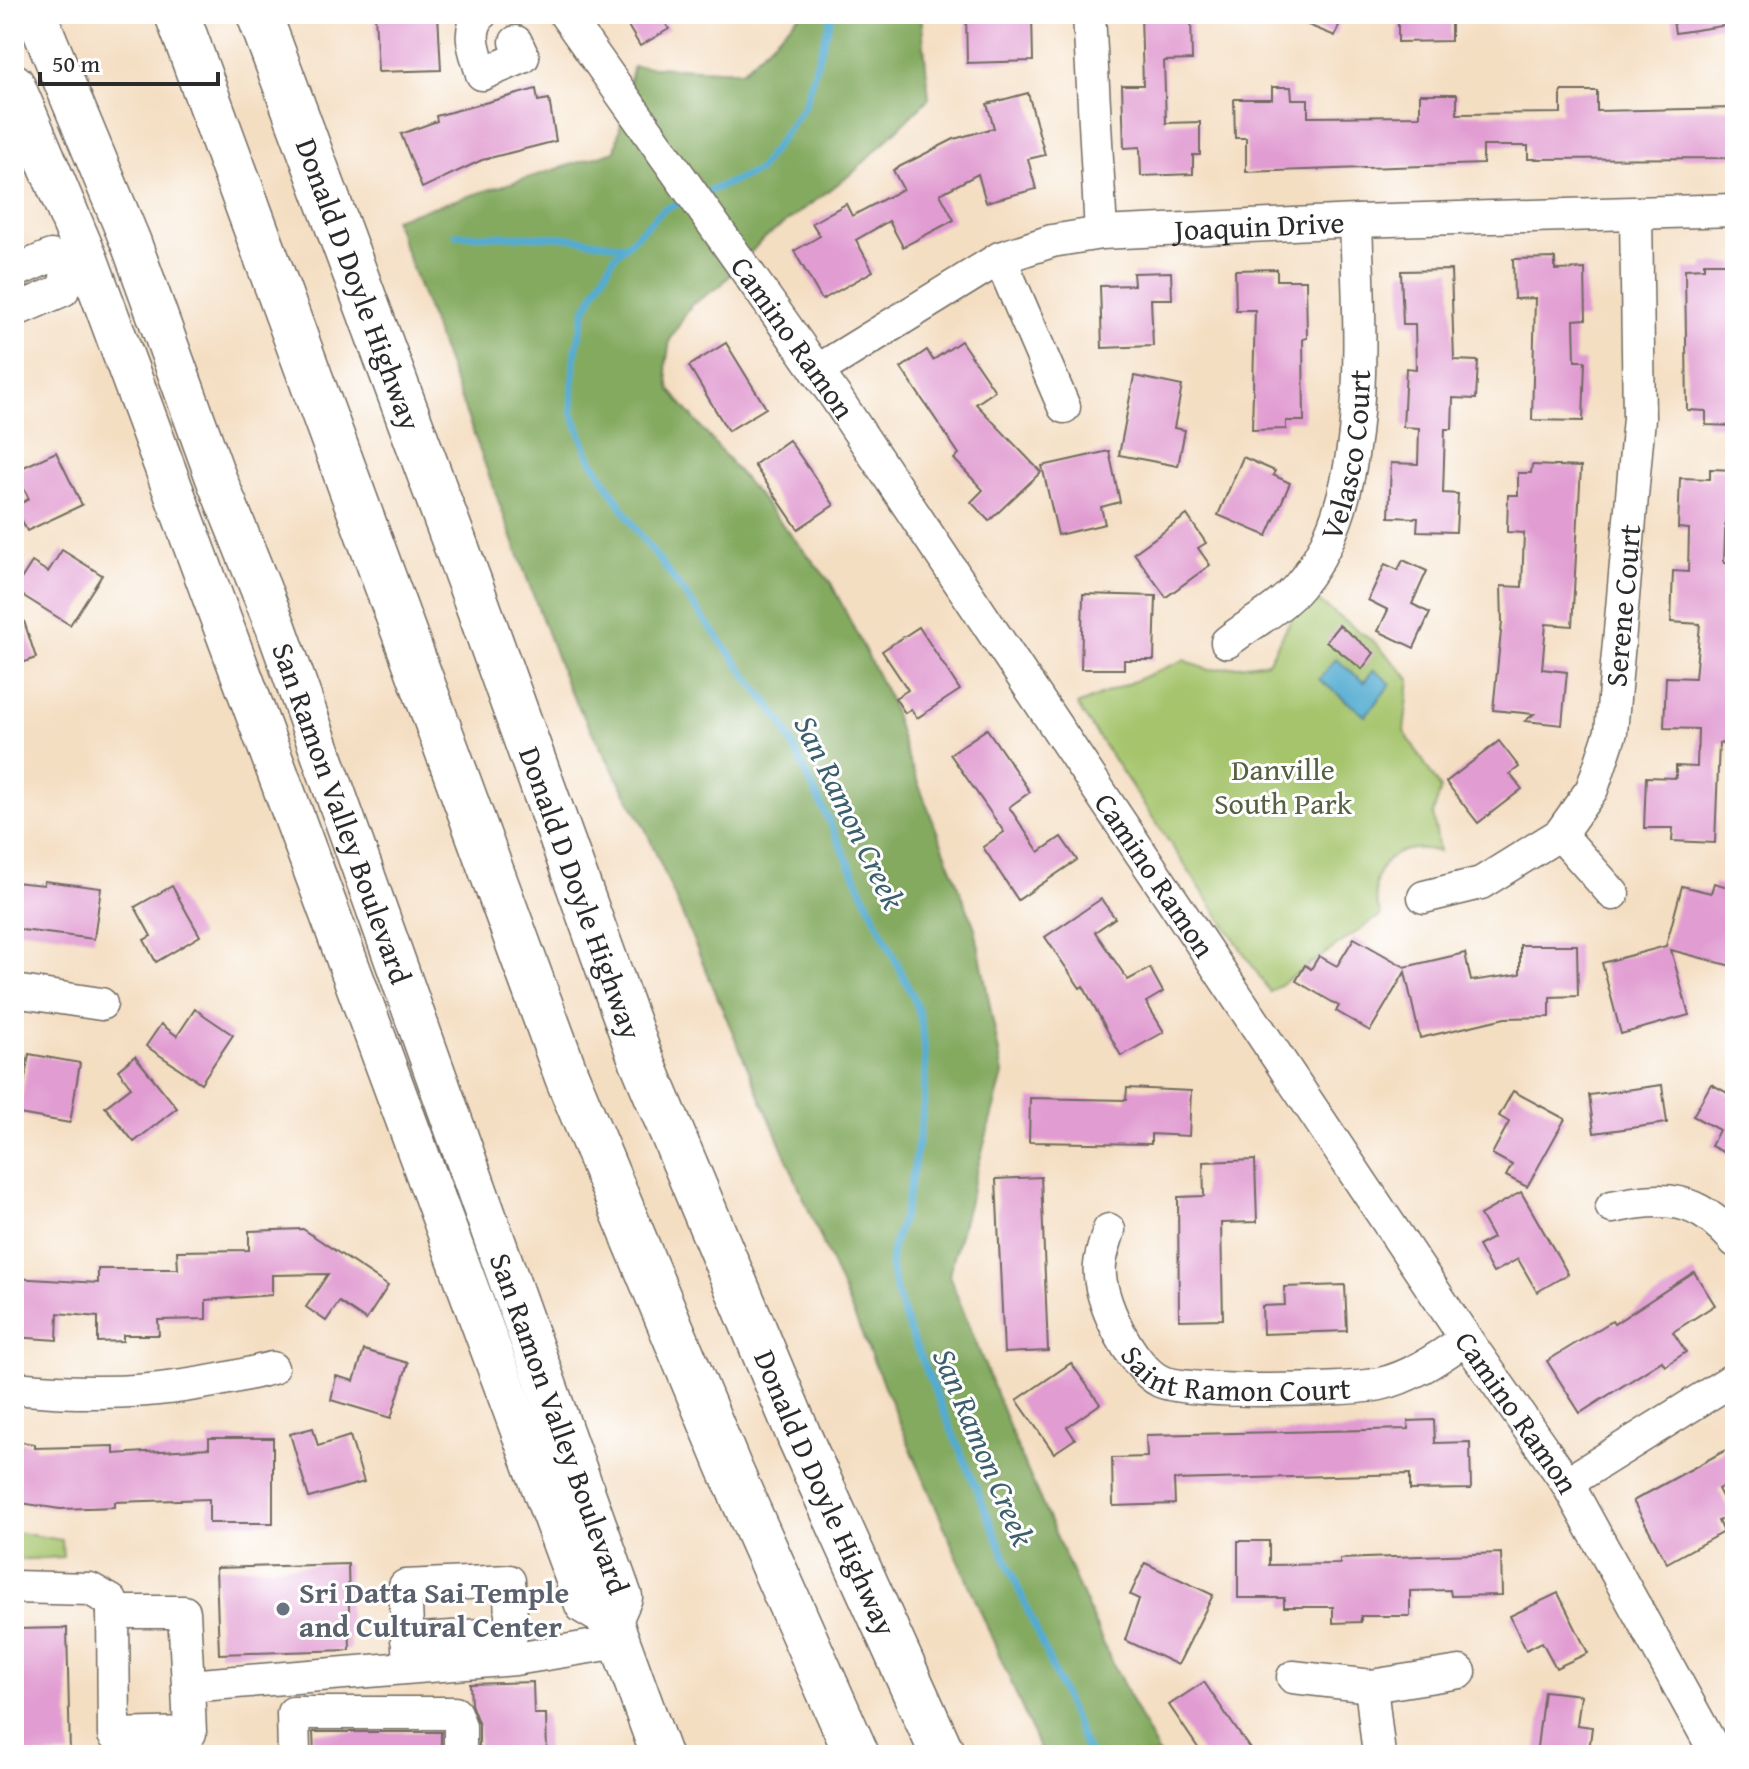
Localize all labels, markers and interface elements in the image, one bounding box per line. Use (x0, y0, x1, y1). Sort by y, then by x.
scale bar (40, 36, 218, 86)
text: 50 m (52, 46, 100, 81)
street label: Donald D Doyle Highway (285, 132, 433, 436)
street label: Joaquin Drive (1169, 200, 1345, 252)
street label: Camino Ramon (721, 247, 866, 428)
street label: Velasco Court (1308, 369, 1381, 547)
street label: Serene Court (1593, 522, 1651, 689)
street label: San Ramon Valley Boulevard (261, 636, 423, 990)
water label: San Ramon Creek (783, 707, 918, 917)
street label: Donald D Doyle Highway (508, 740, 654, 1045)
park label: Danville South Park (1214, 747, 1353, 825)
street label: Camino Ramon (1084, 784, 1227, 966)
street label: San Ramon Valley Boulevard (479, 1247, 641, 1600)
street label: Camino Ramon (1445, 1322, 1591, 1502)
street label: Saint Ramon Court (1111, 1336, 1352, 1412)
water label: San Ramon Creek (921, 1341, 1047, 1554)
street label: Donald D Doyle Highway (743, 1343, 908, 1643)
place label: Sri Datta Sai Temple and Cultural Center (299, 1570, 569, 1648)
marker: Sri Datta Sai Temple and Cultural Center (274, 1600, 292, 1618)

